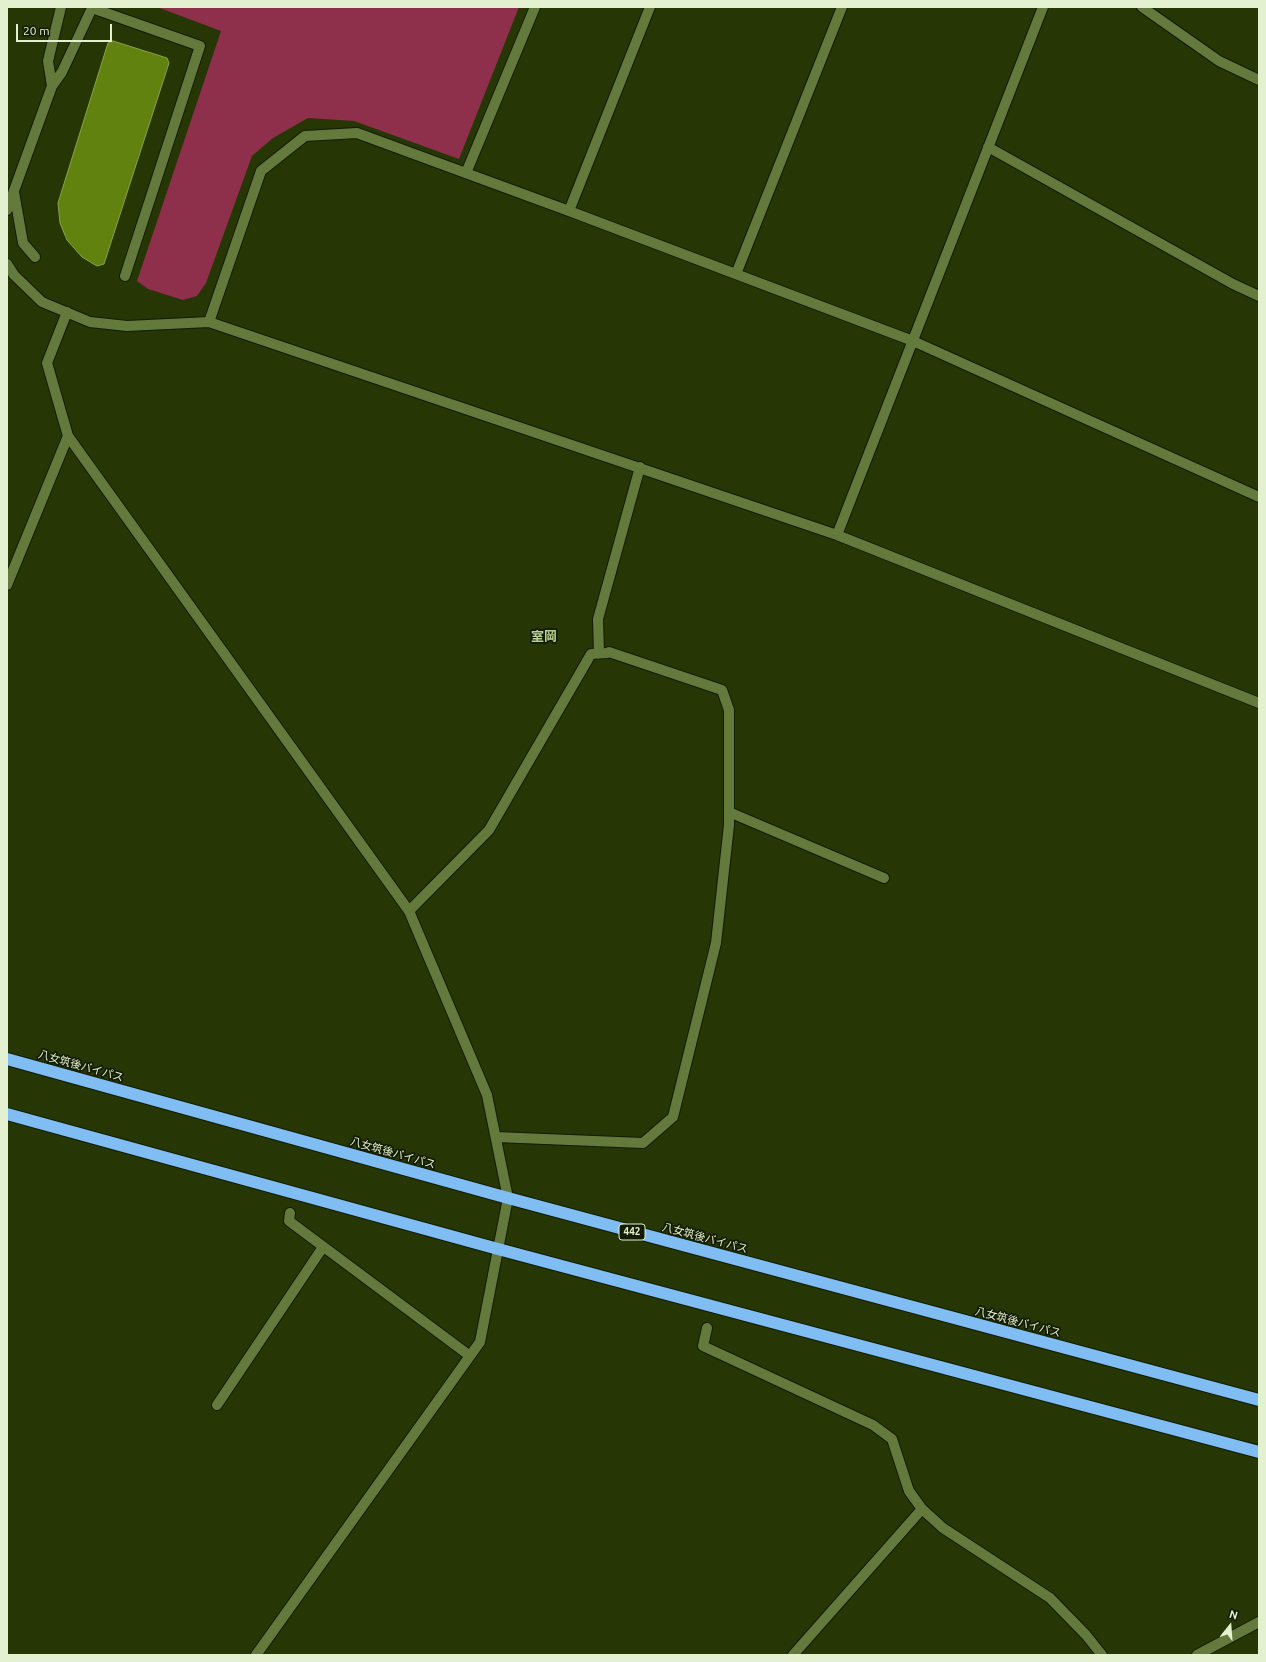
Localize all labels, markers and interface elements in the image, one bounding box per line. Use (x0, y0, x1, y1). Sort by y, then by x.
scale bar (18, 16, 114, 42)
text: 20 m (23, 24, 50, 37)
district label: 室岡 (531, 629, 557, 645)
street label: 八女筑後バイパス (37, 1048, 125, 1084)
street label: 八女筑後バイパス (349, 1135, 437, 1171)
street label: 八女筑後バイパス (661, 1220, 749, 1256)
road number: 442 (619, 1224, 645, 1240)
street label: 八女筑後バイパス (974, 1304, 1062, 1340)
north arrow (1210, 1606, 1250, 1646)
text: N (1228, 1608, 1239, 1621)

